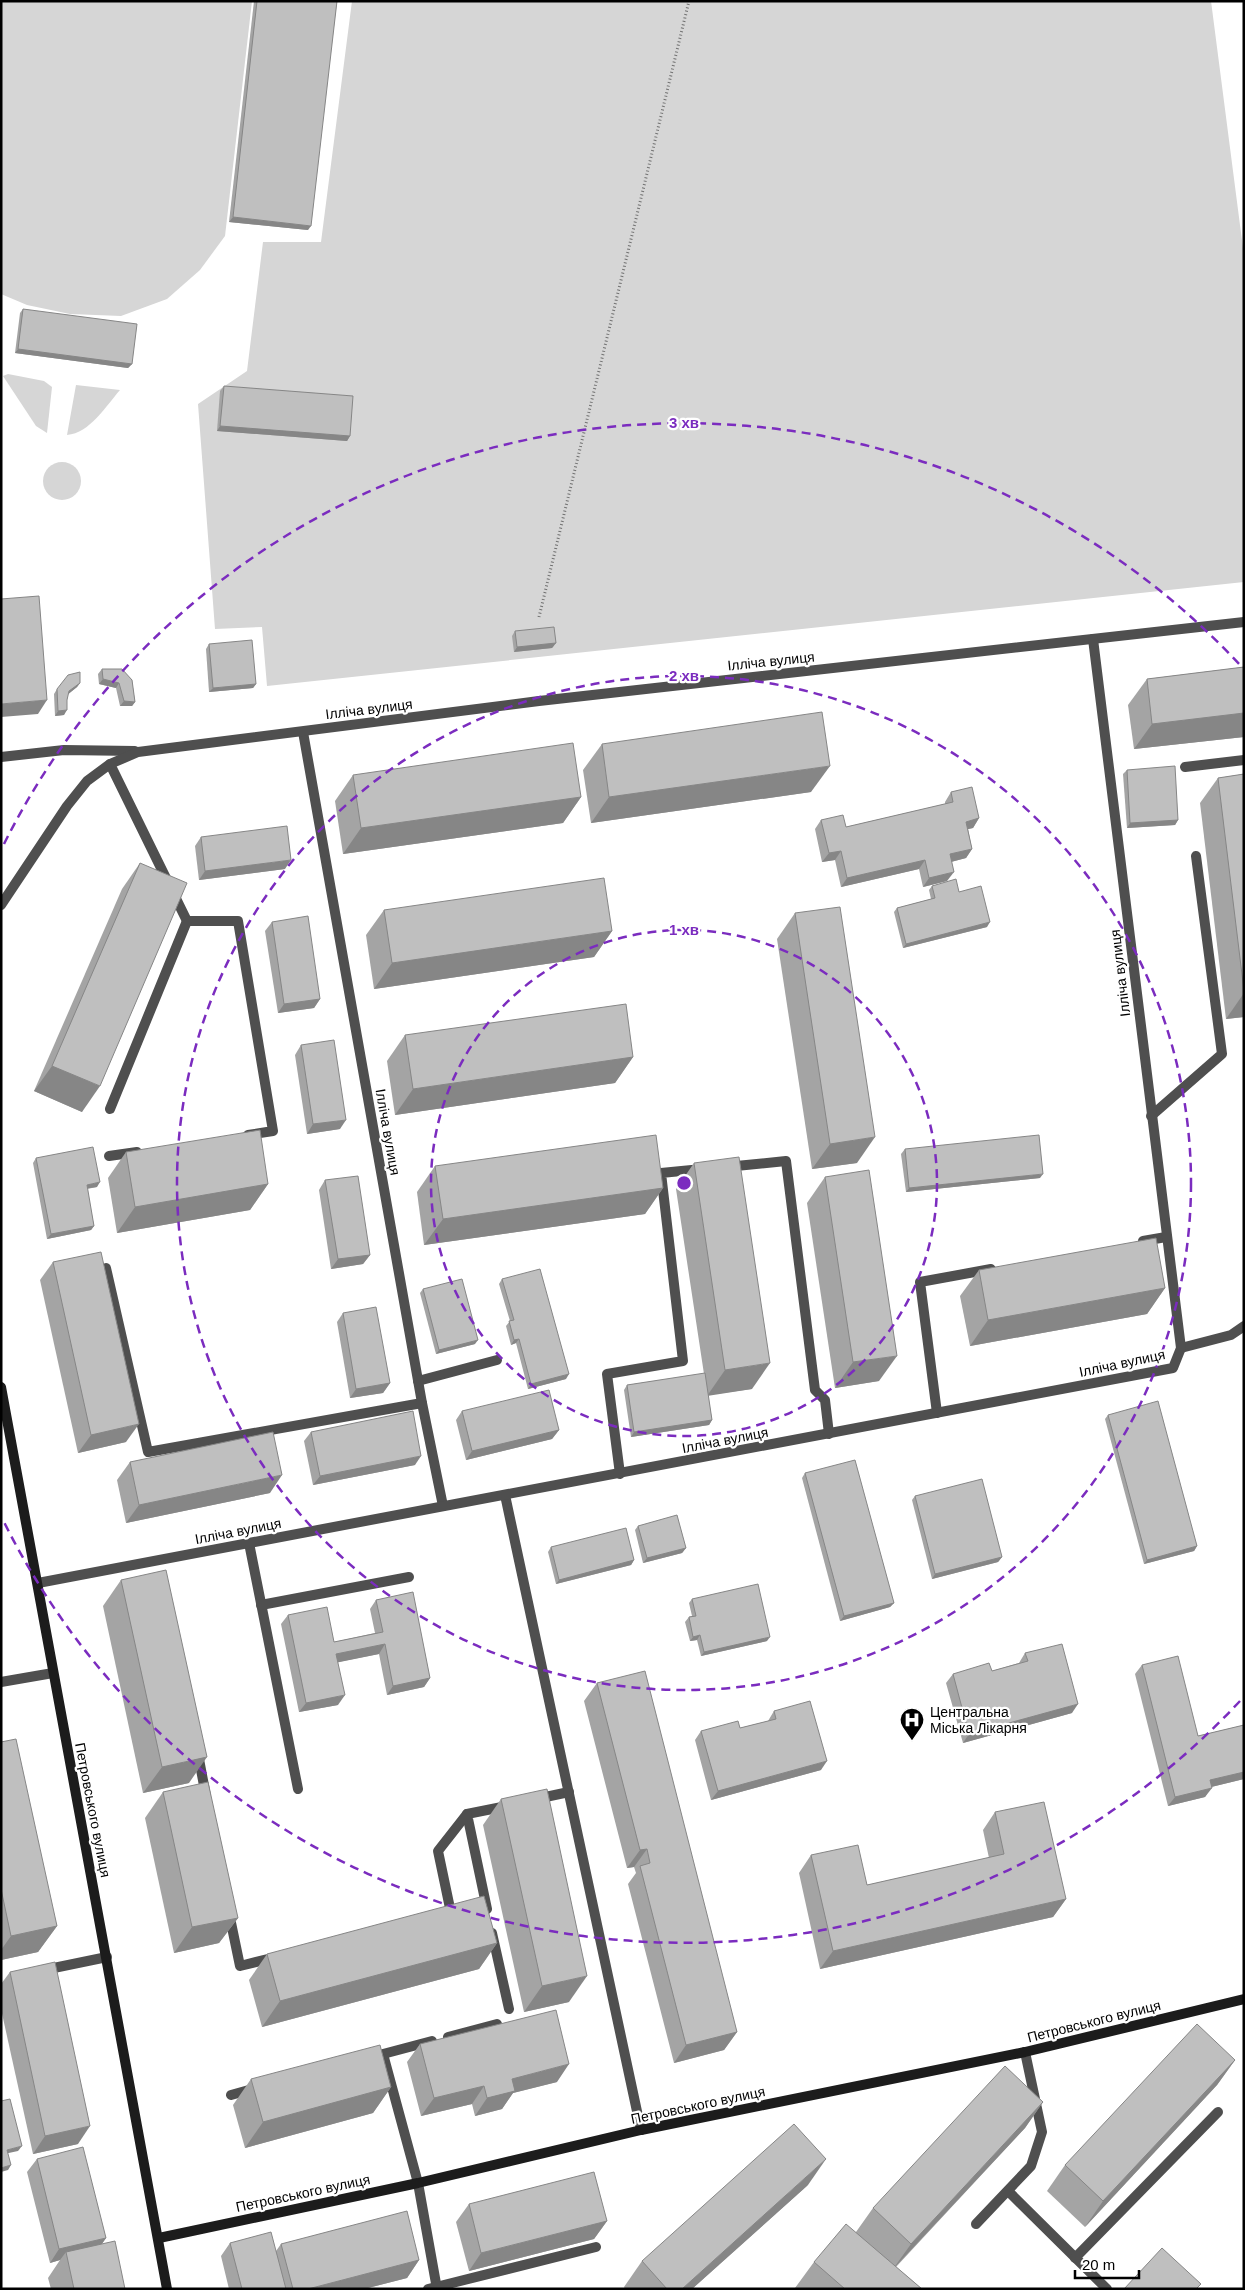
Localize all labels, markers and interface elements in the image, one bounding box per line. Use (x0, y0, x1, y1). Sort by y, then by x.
text: 3 хв (669, 414, 699, 431)
street label: Ілліча вулиця (727, 648, 815, 674)
text: 2 хв (669, 667, 699, 684)
street label: Ілліча вулиця (324, 696, 414, 722)
text: 1 хв (669, 921, 699, 938)
street label: Ілліча вулиця (1107, 928, 1133, 1018)
street label: Ілліча вулиця (373, 1087, 403, 1177)
centre of rings (675, 1174, 693, 1192)
street label: Ілліча вулиця (1077, 1346, 1167, 1380)
street label: Ілліча вулиця (680, 1424, 770, 1456)
street label: Ілліча вулиця (193, 1515, 283, 1547)
place label: Центральна Міська Лікарня (930, 1704, 1027, 1736)
hospital icon: Центральна Міська Лікарня (899, 1707, 925, 1741)
street label: Петровського вулиця (72, 1741, 114, 1879)
street label: Петровського вулиця (1026, 1997, 1162, 2045)
street label: Петровського вулиця (629, 2083, 767, 2127)
street label: Петровського вулиця (234, 2171, 372, 2215)
scale bar (1075, 2248, 1139, 2280)
text: 20 m (1082, 2256, 1115, 2273)

